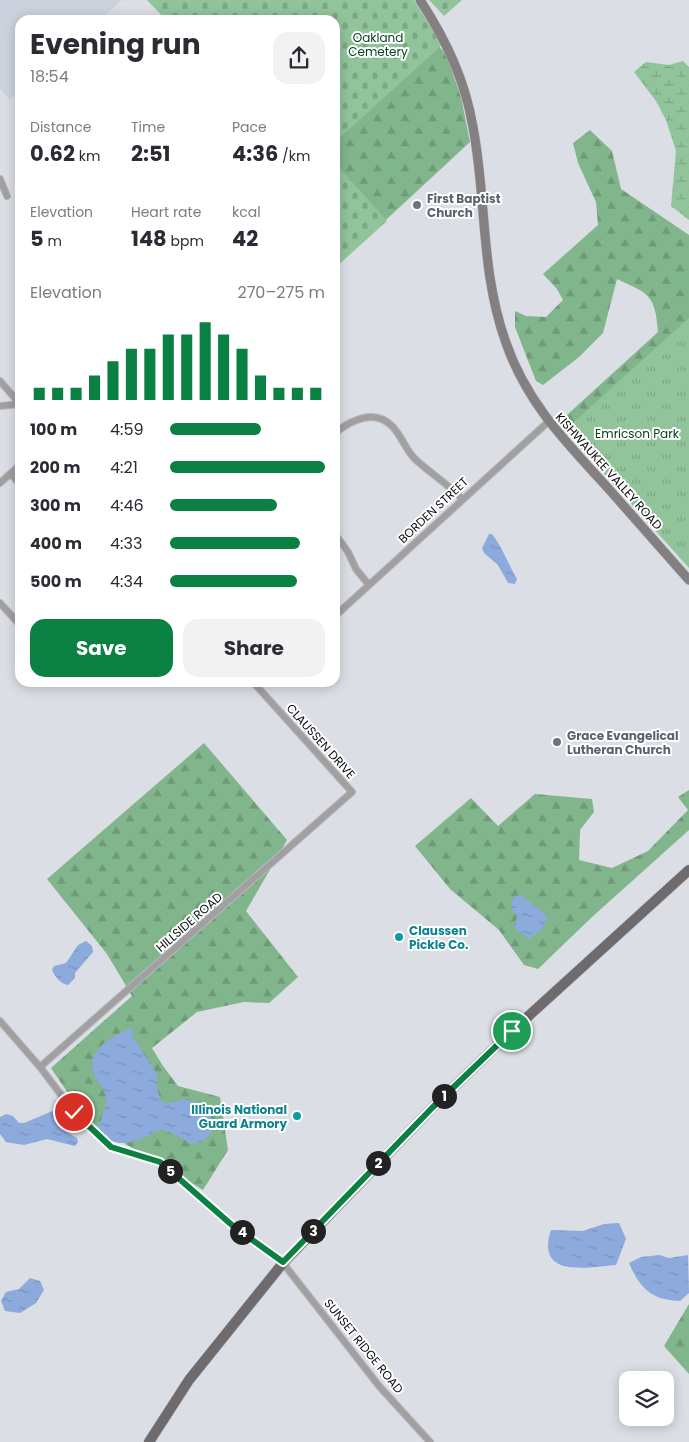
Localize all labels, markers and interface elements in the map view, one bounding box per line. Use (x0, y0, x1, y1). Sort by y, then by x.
text: Evening run (30, 25, 201, 64)
park label: Oakland Cemetery (348, 29, 408, 60)
button: share (273, 32, 325, 84)
text: 18:54 (30, 65, 69, 88)
text: Distance (30, 117, 91, 137)
text: Time (131, 117, 165, 137)
text: Pace (232, 117, 267, 137)
text: 0.62 (30, 139, 75, 168)
text: 2:51 (131, 139, 171, 168)
text: 4:36 (232, 139, 278, 168)
text: km (75, 146, 100, 166)
text: /km (278, 146, 310, 166)
place label: First Baptist Church (427, 190, 501, 221)
marker: First Baptist Church (411, 199, 423, 211)
text: Elevation (30, 202, 93, 222)
text: Heart rate (131, 202, 201, 222)
text: kcal (232, 202, 261, 222)
text: 5 (30, 224, 44, 253)
text: 148 (131, 224, 167, 253)
text: 42 (232, 224, 258, 253)
text: m (44, 231, 62, 251)
text: bpm (167, 231, 204, 251)
text: Elevation (30, 281, 102, 304)
text: 270–275 m (237, 281, 325, 304)
street label: KISHWAUKEE VALLEY ROAD (552, 409, 666, 533)
text: 100 m (30, 418, 77, 441)
text: 4:59 (110, 418, 144, 441)
park label: Emricson Park (595, 425, 680, 442)
text: 200 m (30, 456, 80, 479)
text: 4:21 (110, 456, 138, 479)
street label: BORDEN STREET (394, 473, 472, 547)
text: 300 m (30, 494, 81, 517)
text: 4:46 (110, 494, 144, 517)
text: 400 m (30, 532, 82, 555)
text: 4:33 (110, 532, 142, 555)
text: 500 m (30, 570, 82, 593)
text: 4:34 (110, 570, 143, 593)
button: Save (30, 619, 173, 677)
button: Share (183, 619, 325, 677)
street label: CLAUSSEN DRIVE (283, 700, 359, 782)
place label: Grace Evangelical Lutheran Church (567, 727, 678, 758)
marker: Grace Evangelical Lutheran Church (551, 736, 563, 748)
street label: HILLSIDE ROAD (152, 888, 226, 956)
place label: Claussen Pickle Co. (409, 922, 468, 953)
marker: Claussen Pickle Co. (393, 931, 405, 943)
pin (491, 1010, 533, 1052)
icon: arrive (498, 1017, 526, 1045)
pin: 1 (432, 1084, 456, 1108)
text: 1 (442, 1086, 447, 1106)
pin (53, 1091, 95, 1133)
icon: check (60, 1098, 88, 1126)
place label: Illinois National Guard Armory (191, 1101, 287, 1132)
marker: Illinois National Guard Armory (291, 1110, 303, 1122)
pin: 2 (366, 1150, 390, 1176)
text: 2 (375, 1153, 383, 1173)
pin: 5 (158, 1158, 182, 1184)
text: 5 (166, 1161, 175, 1181)
pin: 3 (300, 1218, 326, 1244)
pin: 4 (230, 1220, 254, 1244)
text: 3 (309, 1221, 318, 1241)
text: 4 (238, 1222, 247, 1242)
street label: SUNSET RIDGE ROAD (321, 1295, 407, 1397)
map controls (619, 1371, 674, 1426)
button: layers (619, 1371, 674, 1426)

